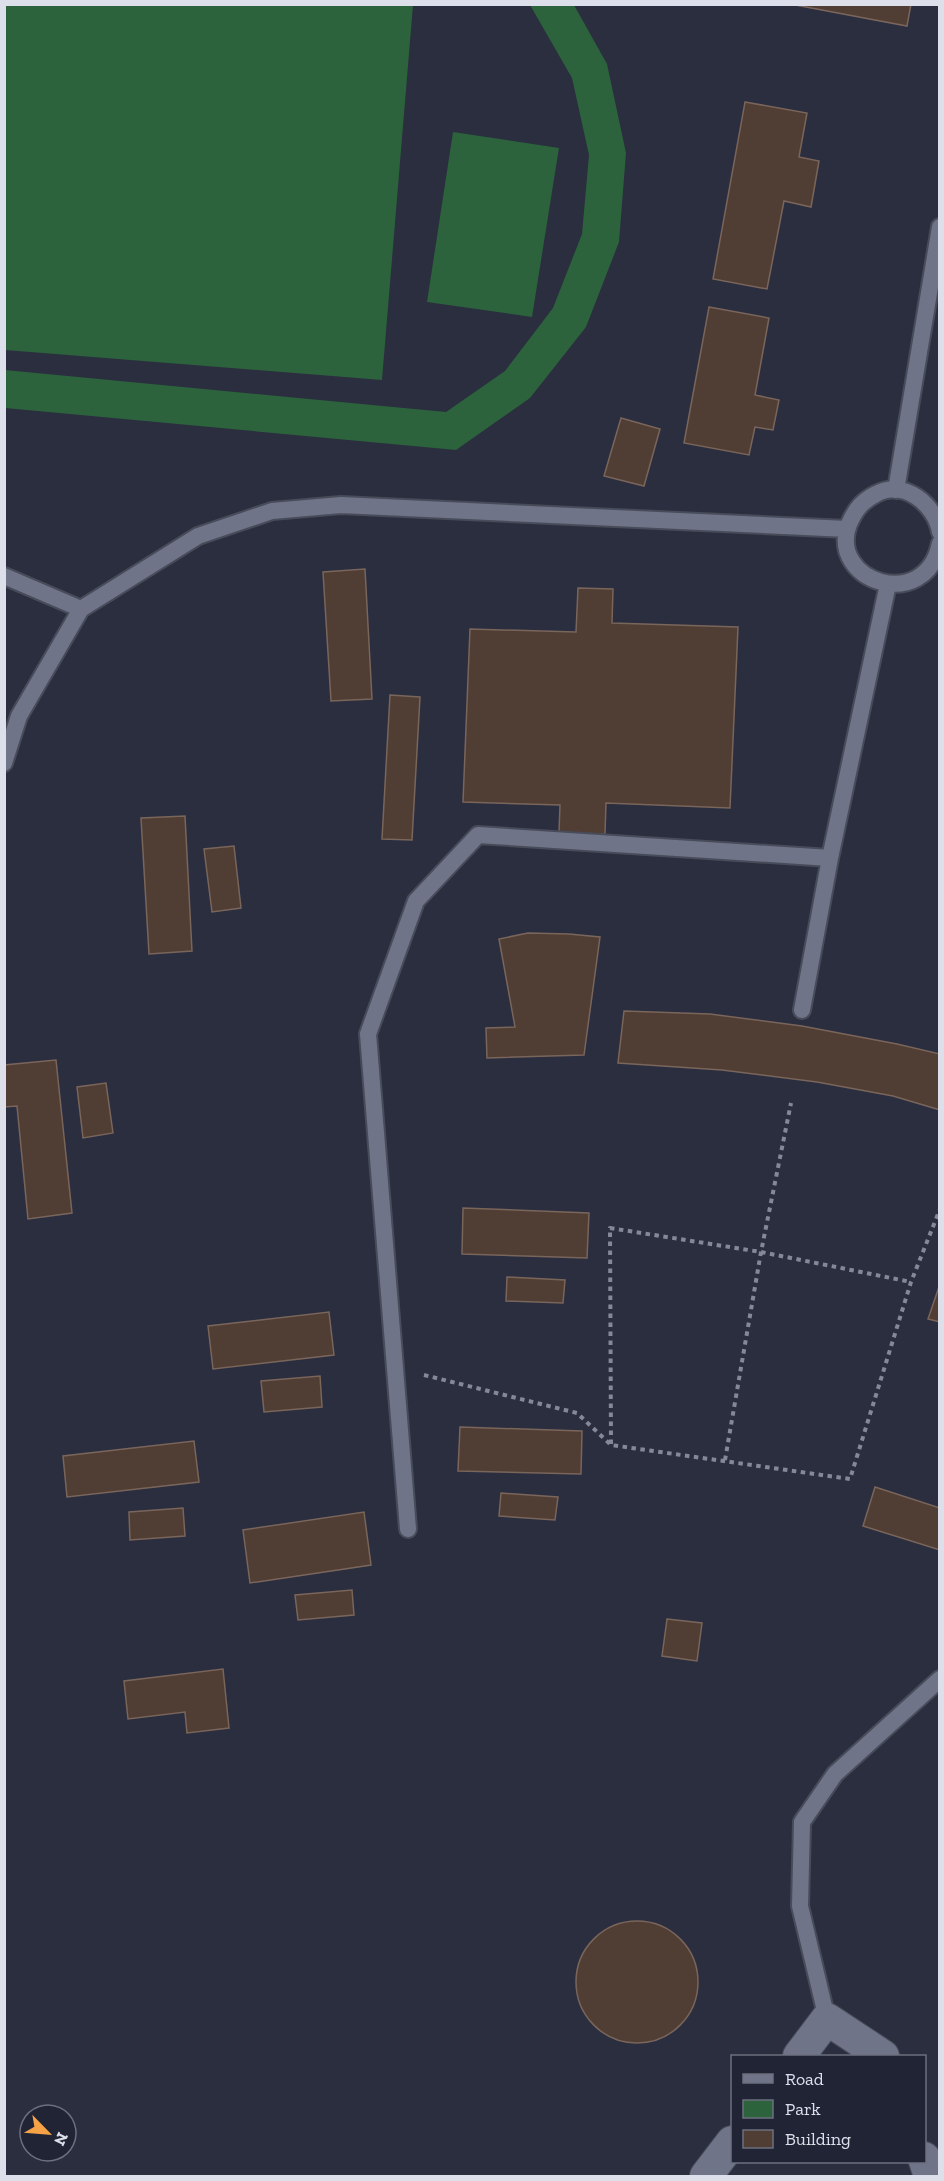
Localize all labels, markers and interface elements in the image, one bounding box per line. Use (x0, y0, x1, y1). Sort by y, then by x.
legend (731, 2055, 926, 2163)
text: Road (785, 2068, 824, 2090)
text: Park (785, 2098, 821, 2120)
north arrow (18, 2103, 78, 2163)
text: Building (785, 2128, 851, 2150)
text: N (50, 2130, 72, 2149)

